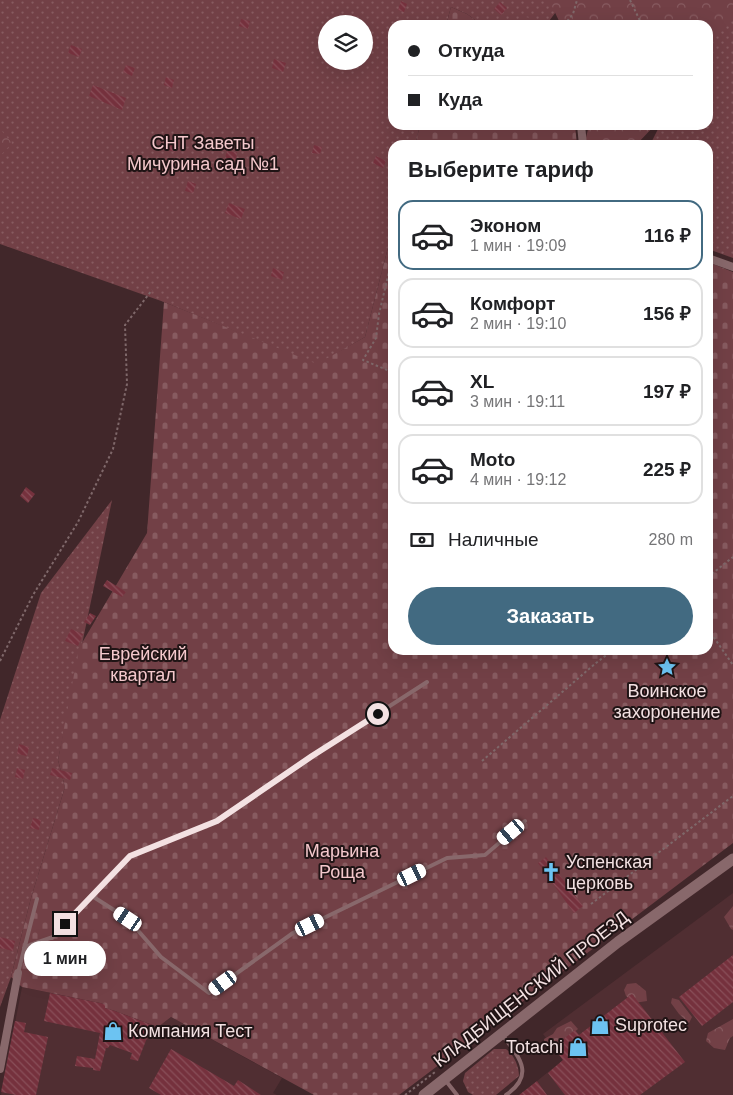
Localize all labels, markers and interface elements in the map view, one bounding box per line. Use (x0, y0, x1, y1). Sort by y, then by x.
map controls (318, 15, 373, 70)
button: layers (318, 15, 373, 70)
text: Откуда (438, 40, 504, 61)
text: Куда (438, 89, 482, 110)
park label: СНТ Заветы Мичурина сад №1 (127, 133, 279, 174)
text: Выберите тариф (408, 157, 594, 182)
icon: car (410, 213, 455, 258)
text: Эконом (470, 215, 541, 236)
text: 116 ₽ (644, 225, 691, 246)
text: 1 мин · 19:09 (470, 237, 566, 254)
icon: car (410, 291, 455, 336)
text: Комфорт (470, 293, 555, 314)
text: 156 ₽ (643, 303, 691, 324)
text: 2 мин · 19:10 (470, 315, 566, 332)
icon: car (410, 369, 455, 414)
text: XL (470, 371, 494, 392)
text: 197 ₽ (643, 381, 691, 402)
text: 3 мин · 19:11 (470, 393, 565, 410)
icon: car (410, 447, 455, 492)
text: Moto (470, 449, 515, 470)
text: 225 ₽ (643, 459, 691, 480)
text: 4 мин · 19:12 (470, 471, 566, 488)
icon: cash (408, 526, 436, 554)
text: Наличные (448, 529, 539, 550)
text: 280 m (649, 531, 693, 548)
button: Заказать (408, 587, 693, 645)
park label: Еврейский квартал (99, 644, 187, 685)
place icon: Воинское захоронение (656, 656, 678, 678)
place label: Воинское захоронение (613, 681, 721, 722)
route start (367, 703, 389, 725)
car (494, 817, 527, 847)
park label: Марьина Роща (305, 841, 380, 882)
place label: Успенская церковь (566, 852, 652, 893)
church icon: Успенская церковь (540, 861, 562, 883)
car (395, 862, 428, 888)
car (111, 904, 144, 934)
street label: КЛАДБИЩЕНСКИЙ ПРОЕЗД (429, 906, 632, 1071)
car (293, 912, 326, 938)
route end (54, 913, 76, 935)
callout: 1 мин (24, 942, 106, 976)
text: 1 мин (43, 950, 87, 967)
car (206, 968, 239, 998)
shop icon: Suprotec (589, 1014, 611, 1036)
place label: Suprotec (615, 1015, 687, 1035)
shop icon: Компания Тест (102, 1020, 124, 1042)
place label: Компания Тест (128, 1021, 253, 1041)
shop icon: Totachi (567, 1036, 589, 1058)
place label: Totachi (506, 1037, 563, 1057)

